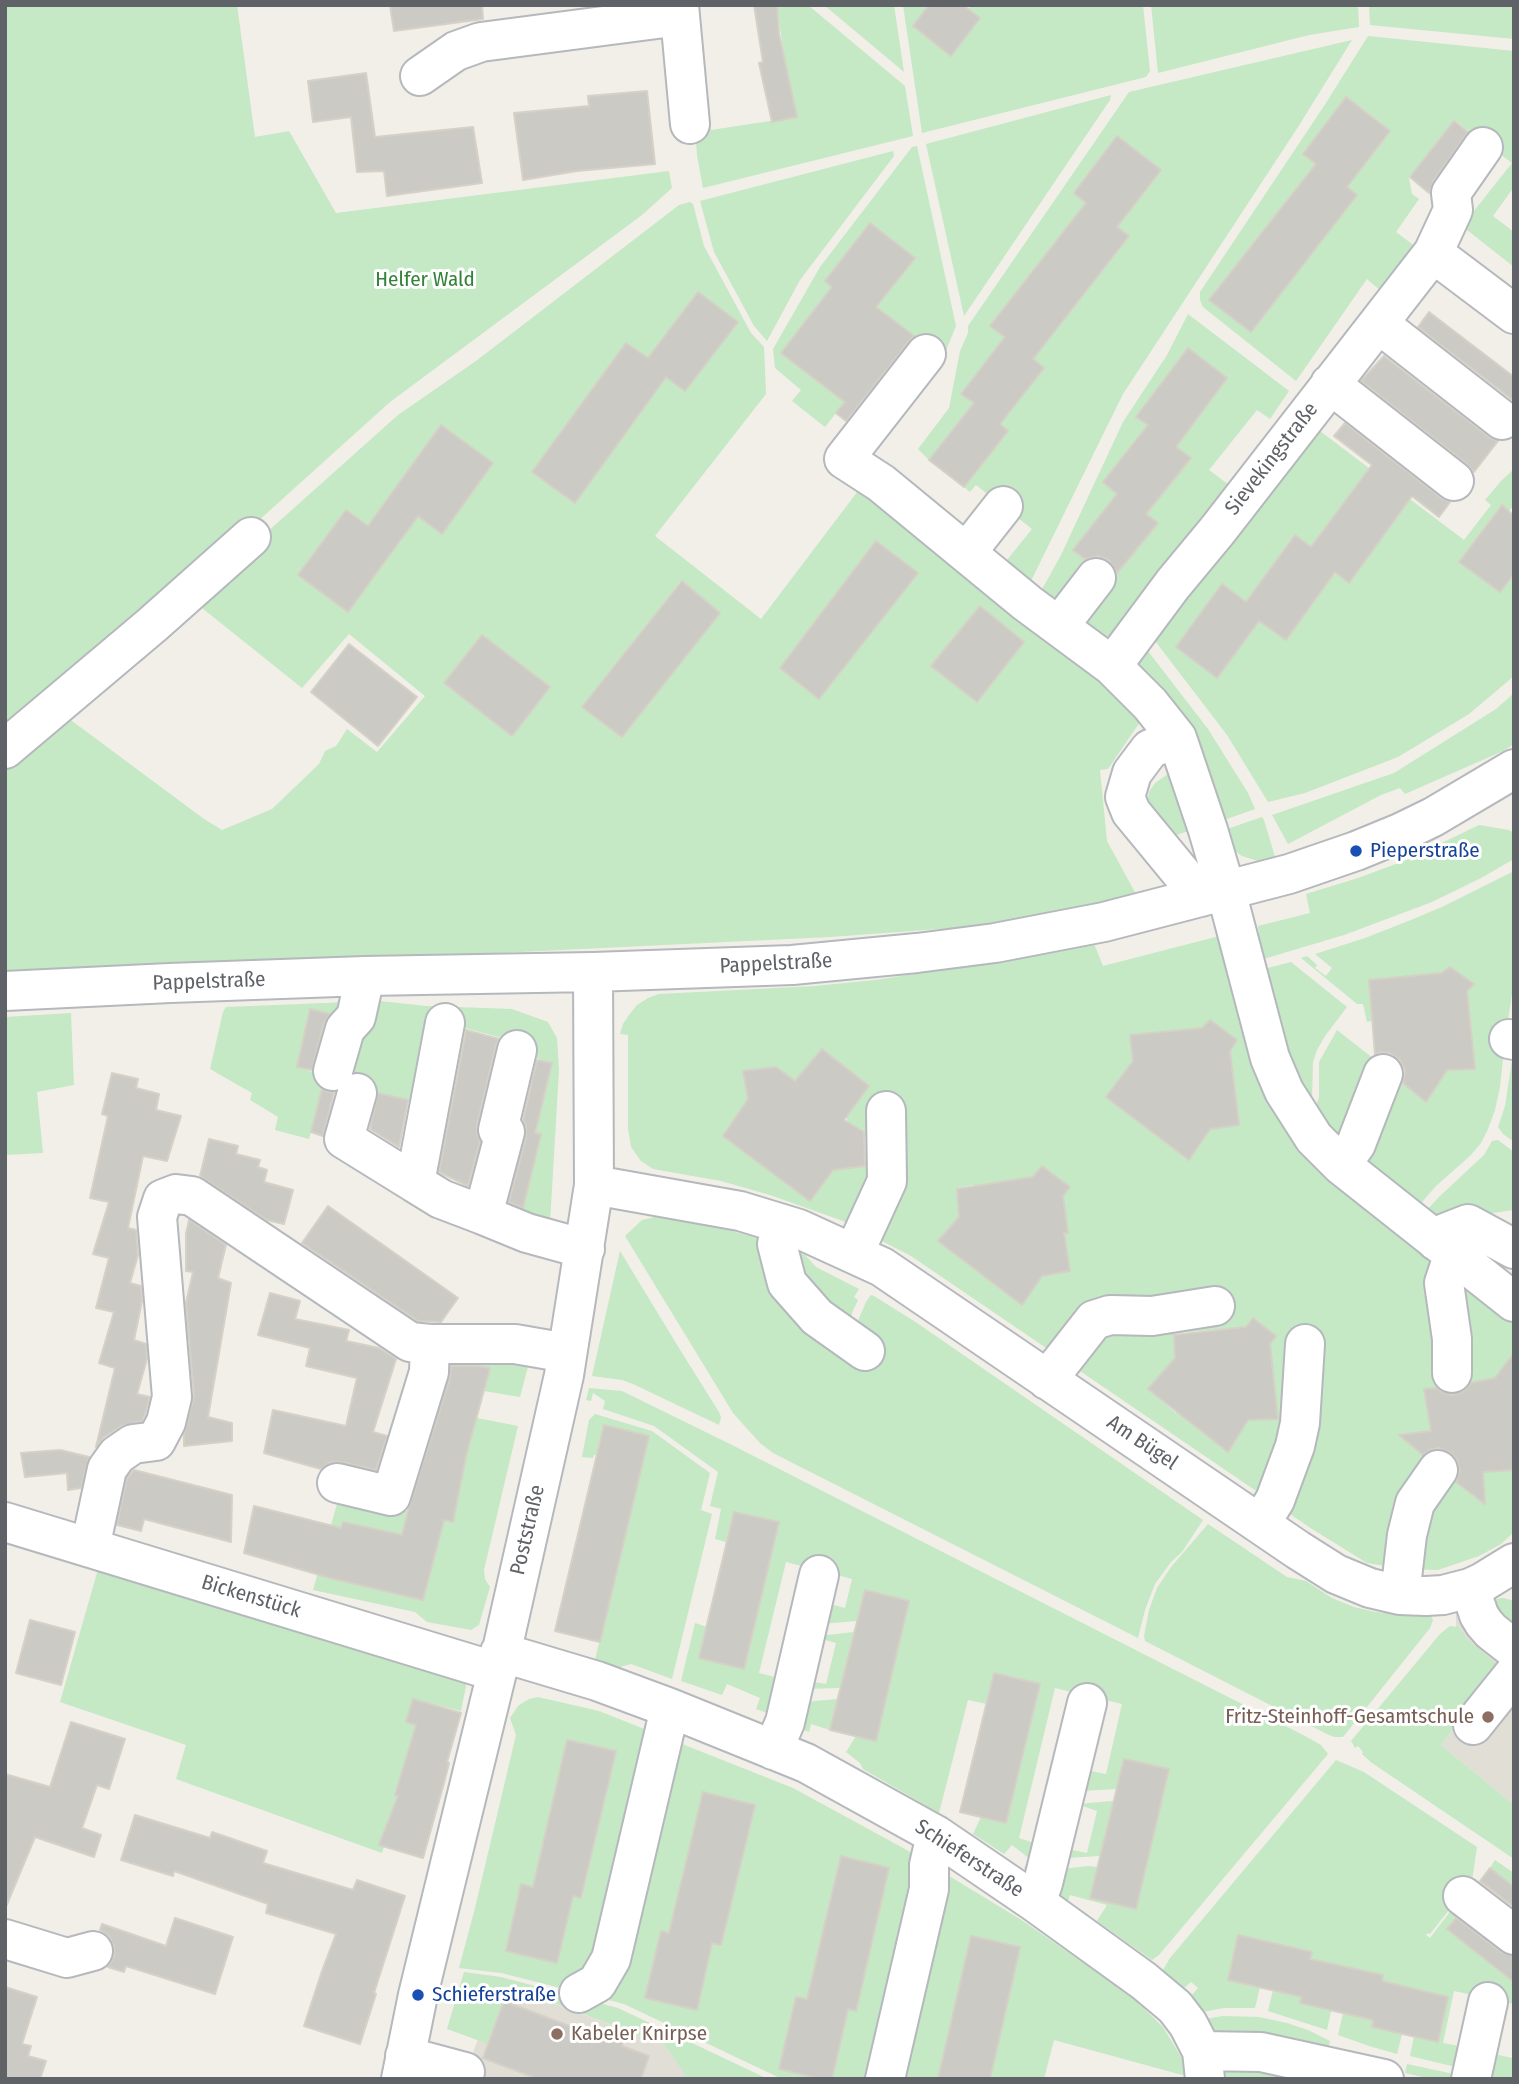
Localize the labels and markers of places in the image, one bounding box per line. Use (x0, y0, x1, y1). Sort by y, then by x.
place label: Pieperstraße (1370, 838, 1480, 864)
marker: Pieperstraße (1348, 843, 1364, 859)
place label: Fritz-Steinhoff-Gesamtschule (1225, 1704, 1474, 1730)
marker: Fritz-Steinhoff-Gesamtschule (1480, 1709, 1496, 1725)
place label: Schieferstraße (432, 1982, 556, 2008)
marker: Schieferstraße (410, 1987, 426, 2003)
place label: Kabeler Knirpse (571, 2021, 707, 2047)
marker: Kabeler Knirpse (549, 2026, 565, 2042)

